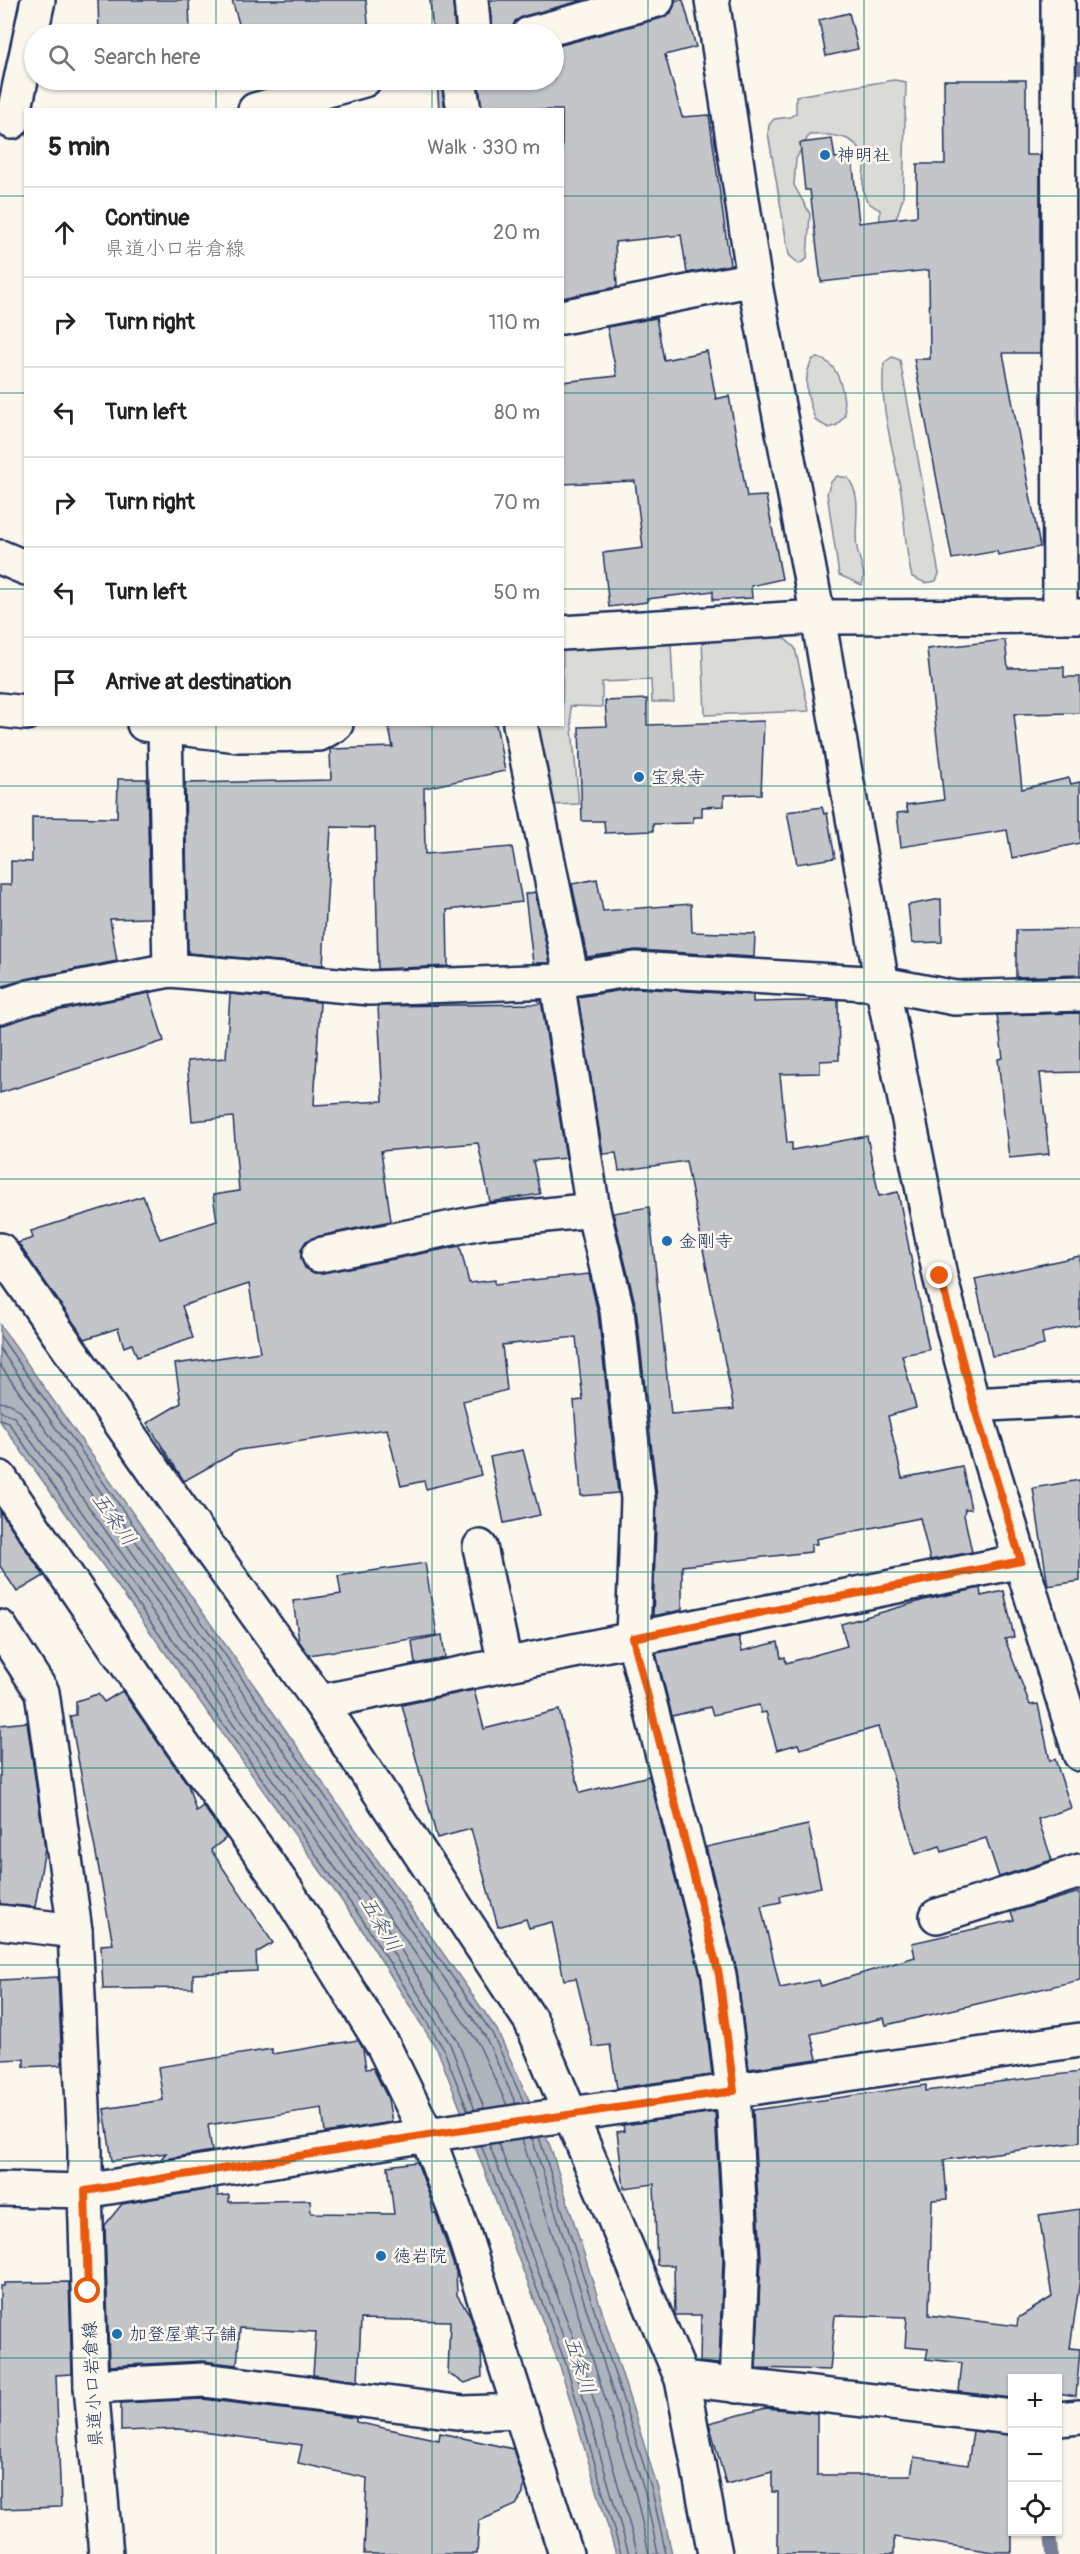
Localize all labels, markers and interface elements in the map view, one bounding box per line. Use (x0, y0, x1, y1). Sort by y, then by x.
search box (24, 24, 564, 90)
icon: search (45, 41, 78, 74)
text: Search here (93, 43, 200, 71)
text: 5 min (48, 131, 110, 163)
text: Walk · 330 m (427, 135, 540, 160)
place label: 神明社 (837, 144, 891, 167)
marker: 神明社 (818, 148, 832, 162)
text: Continue (105, 204, 189, 232)
icon: ahead (48, 216, 81, 249)
text: 20 m (493, 220, 540, 245)
text: 県道小口岩倉線 (105, 236, 245, 261)
icon: right (48, 306, 81, 339)
text: Turn right (105, 308, 195, 336)
text: 110 m (489, 310, 540, 335)
icon: left (48, 396, 81, 429)
text: Turn left (105, 398, 187, 426)
text: 80 m (494, 400, 540, 425)
icon: right (48, 486, 81, 519)
text: Turn right (105, 488, 195, 516)
text: 70 m (494, 490, 540, 515)
icon: left (48, 576, 81, 609)
text: Turn left (105, 578, 187, 606)
text: 50 m (493, 580, 540, 605)
icon: arrive (48, 666, 81, 699)
text: Arrive at destination (105, 668, 291, 696)
place label: 宝泉寺 (651, 766, 705, 789)
marker: 宝泉寺 (632, 770, 646, 784)
place label: 金剛寺 (679, 1230, 733, 1253)
marker: 金剛寺 (660, 1234, 674, 1248)
route end (926, 1262, 952, 1288)
water label: 五条川 (87, 1487, 141, 1551)
water label: 五条川 (355, 1892, 407, 1956)
place label: 徳岩院 (393, 2245, 447, 2268)
marker: 徳岩院 (374, 2249, 388, 2263)
route start (74, 2277, 100, 2303)
street label: 県道小口岩倉線 (78, 2320, 108, 2448)
place label: 加登屋菓子舗 (129, 2323, 237, 2346)
marker: 加登屋菓子舗 (110, 2327, 124, 2341)
water label: 五条川 (559, 2333, 601, 2397)
map controls (1008, 2374, 1062, 2536)
button: + (1008, 2374, 1062, 2428)
button: − (1008, 2428, 1062, 2482)
button: locate (1008, 2482, 1062, 2536)

